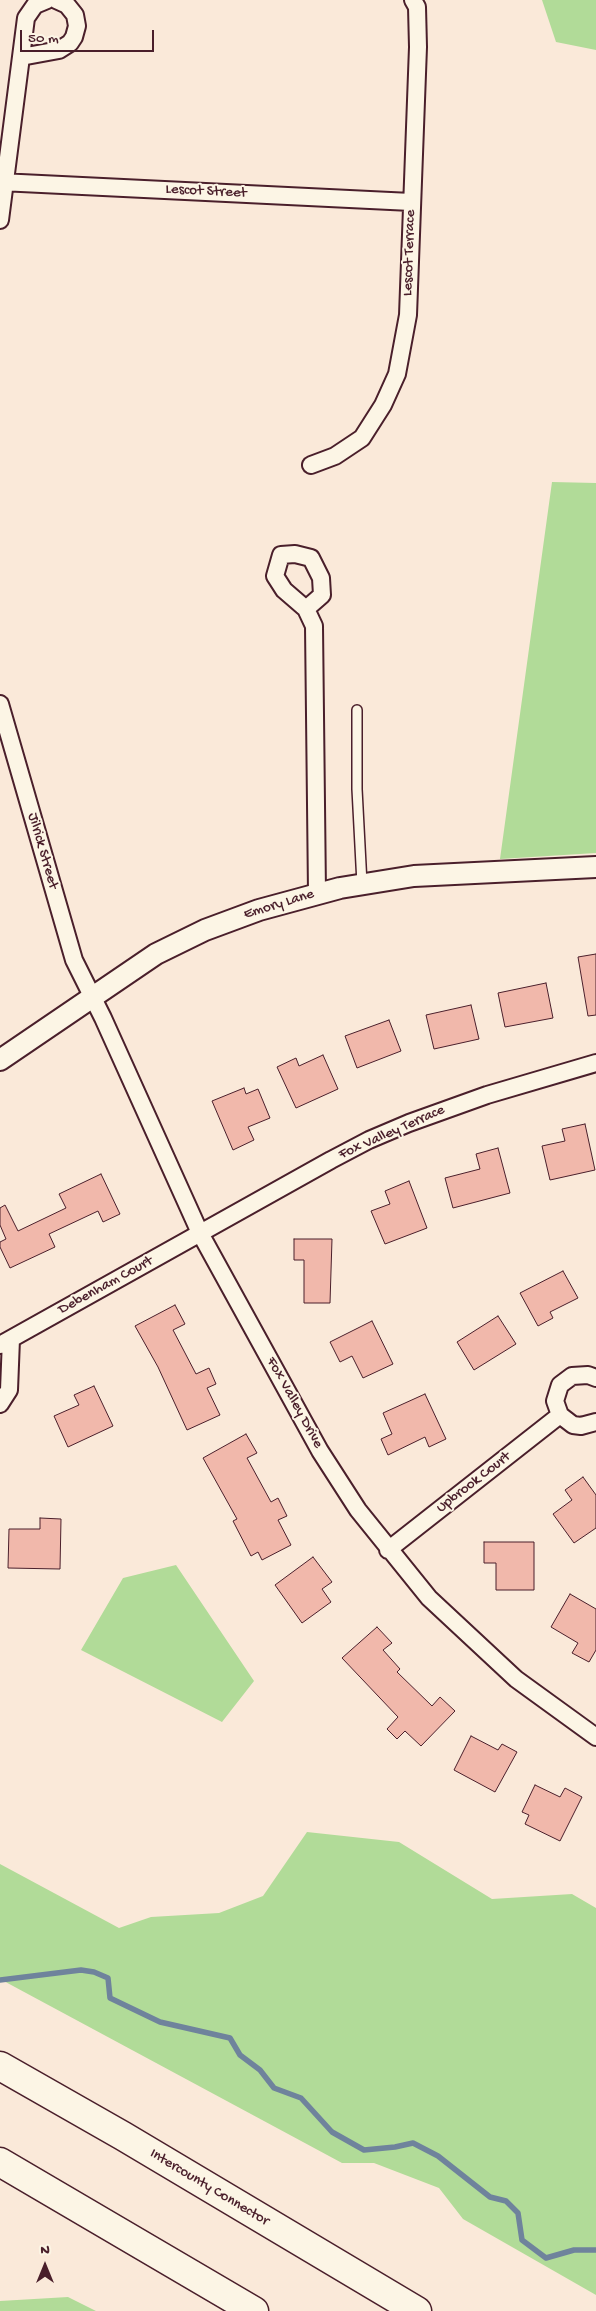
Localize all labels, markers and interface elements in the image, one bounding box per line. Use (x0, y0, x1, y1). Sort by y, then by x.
scale bar (22, 20, 156, 52)
text: 50 m (28, 30, 59, 48)
street label: Lescot Street (165, 181, 247, 203)
street label: Lescot Terrace (399, 209, 421, 297)
street label: Jilrick Street (23, 811, 61, 891)
street label: Emory Lane (242, 886, 316, 924)
street label: Fox Valley Terrace (336, 1102, 448, 1164)
street label: Debenham Court (56, 1253, 156, 1319)
street label: Fox Valley Drive (262, 1354, 326, 1452)
street label: Upbrook Court (433, 1448, 515, 1518)
street label: Intercounty Connector (146, 2145, 272, 2231)
north arrow (20, 2241, 70, 2291)
text: N (40, 2242, 50, 2259)

